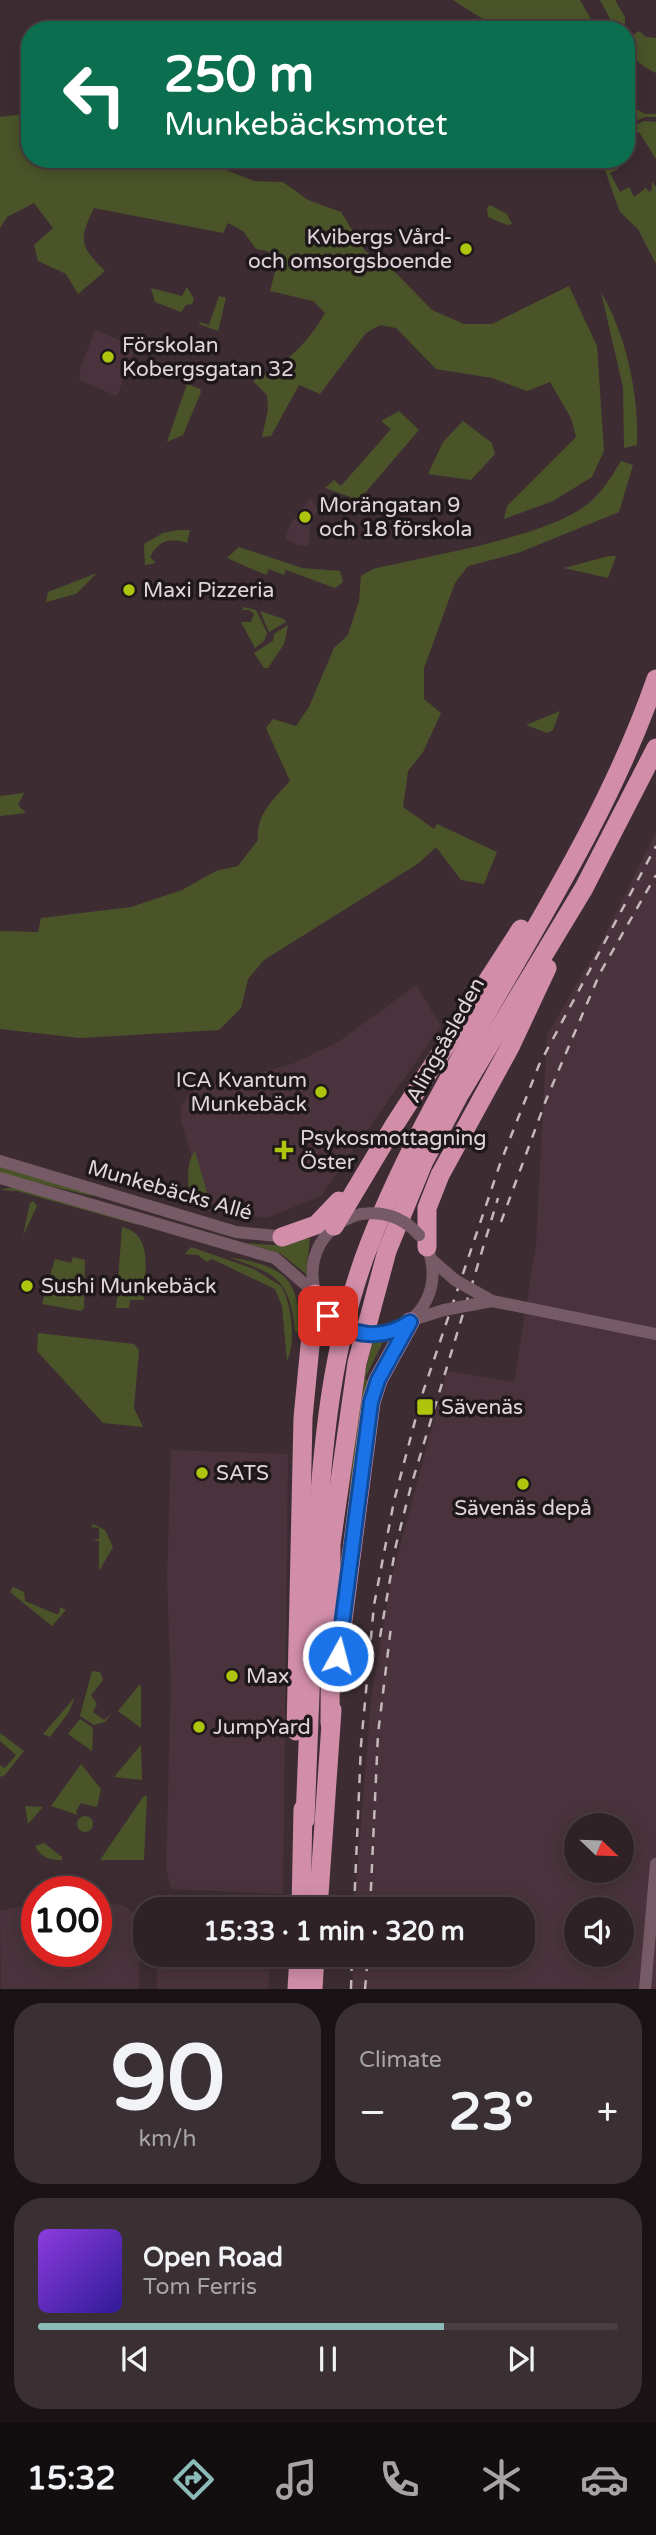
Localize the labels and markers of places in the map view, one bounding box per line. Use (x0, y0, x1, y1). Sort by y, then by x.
place label: Kvibergs Vård- och omsorgsboende (248, 225, 452, 274)
marker: Kvibergs Vård- och omsorgsboende (458, 241, 474, 257)
place label: Förskolan Kobergsgatan 32 (122, 333, 294, 382)
marker: Förskolan Kobergsgatan 32 (100, 349, 116, 365)
place label: Morängatan 9 och 18 förskola (319, 493, 472, 542)
marker: Morängatan 9 och 18 förskola (297, 509, 313, 525)
place label: Maxi Pizzeria (143, 578, 274, 603)
marker: Maxi Pizzeria (121, 582, 137, 598)
place label: ICA Kvantum Munkebäck (176, 1068, 307, 1117)
marker: ICA Kvantum Munkebäck (313, 1084, 329, 1100)
place label: Psykosmottagning Öster (300, 1126, 486, 1175)
marker: Psykosmottagning Öster (274, 1140, 294, 1160)
place label: Sushi Munkebäck (41, 1274, 217, 1299)
marker: Sushi Munkebäck (19, 1278, 35, 1294)
pin (298, 1286, 358, 1346)
place label: Sävenäs (441, 1395, 523, 1420)
marker: Sävenäs (415, 1397, 435, 1417)
place label: SATS (216, 1461, 269, 1486)
marker: SATS (194, 1465, 210, 1481)
marker: Sävenäs depå (515, 1476, 531, 1492)
place label: Sävenäs depå (454, 1496, 592, 1521)
place label: Max (246, 1664, 289, 1689)
marker: Max (224, 1668, 240, 1684)
place label: JumpYard (213, 1715, 311, 1740)
marker: JumpYard (191, 1719, 207, 1735)

